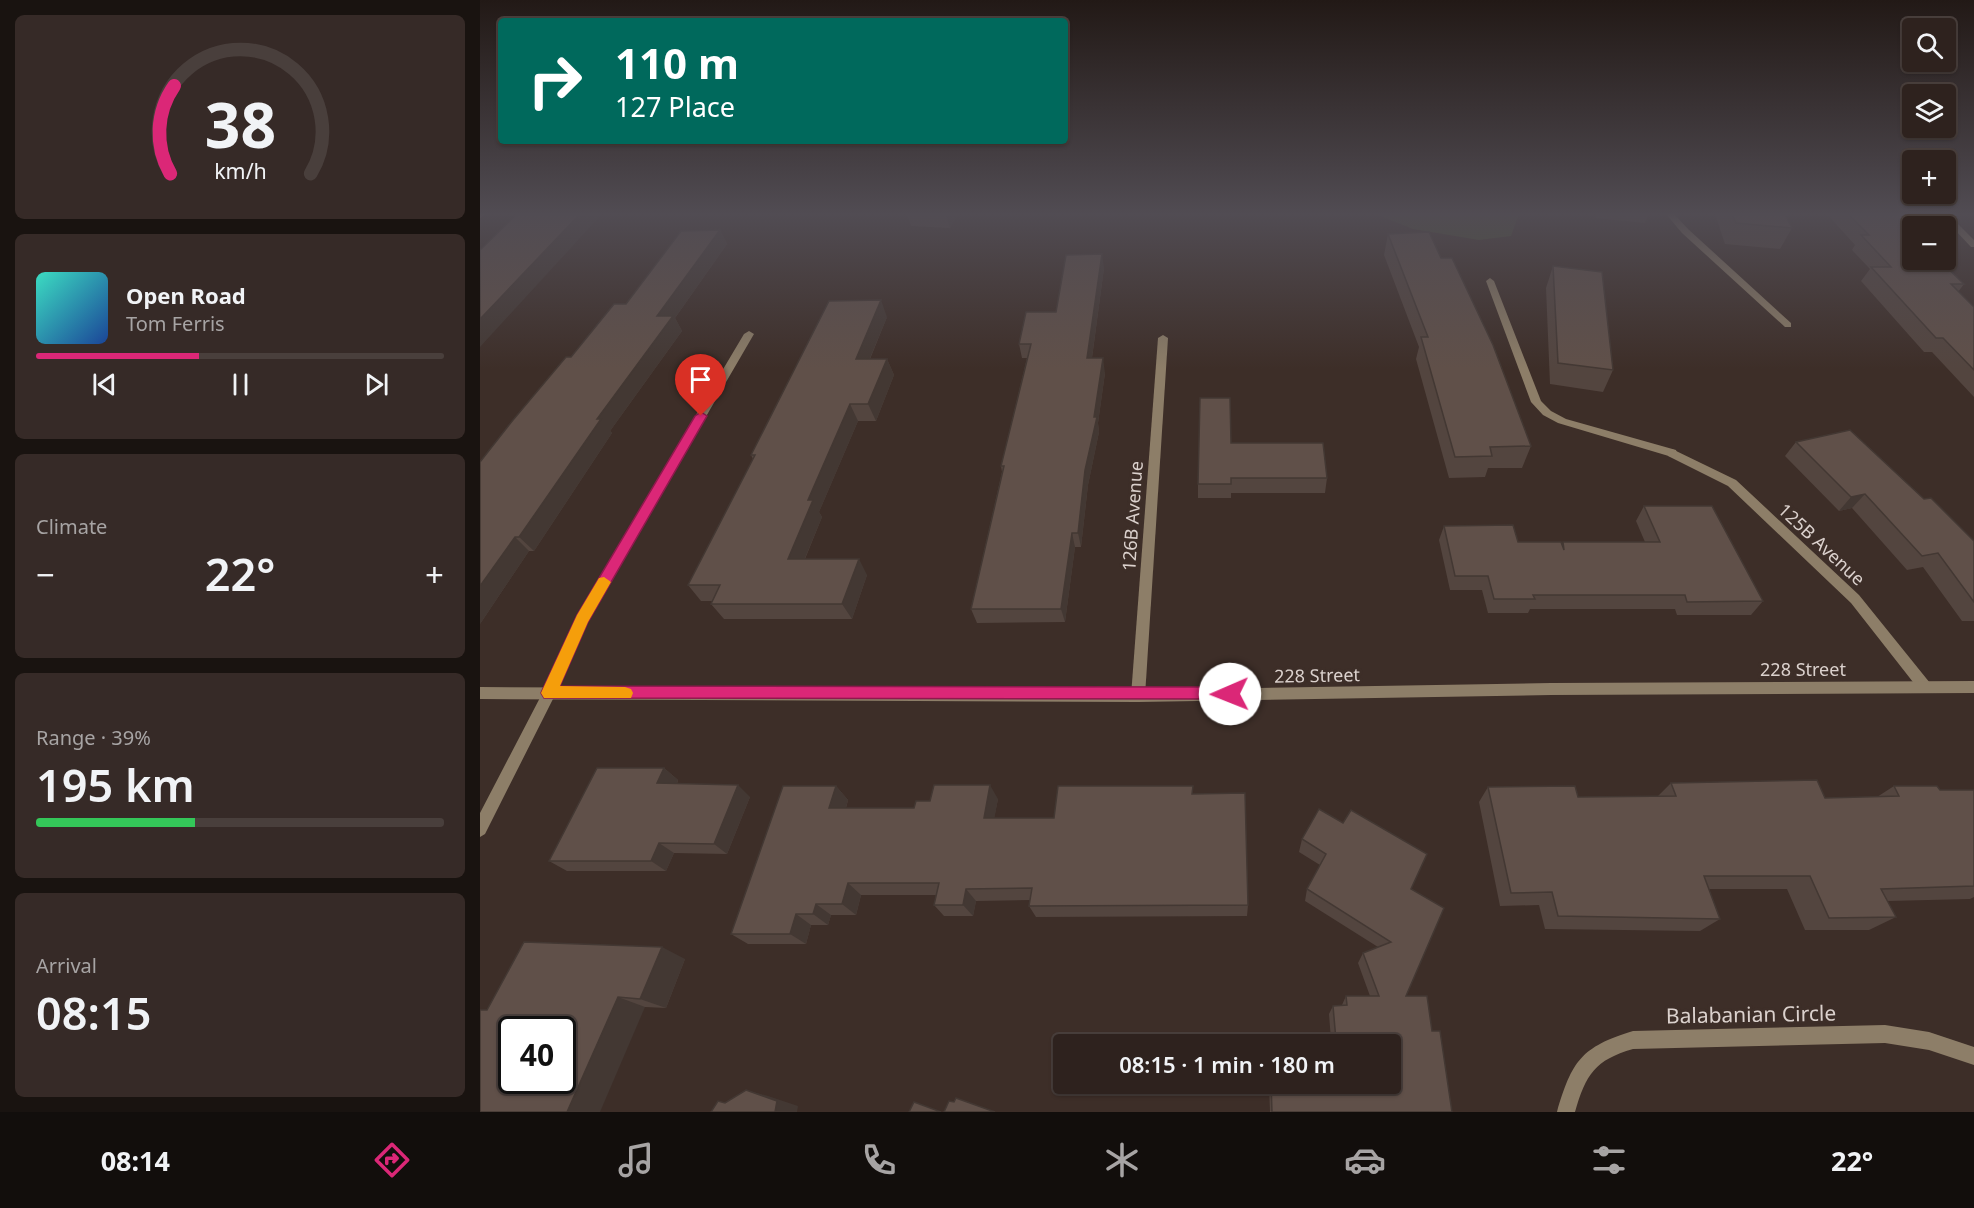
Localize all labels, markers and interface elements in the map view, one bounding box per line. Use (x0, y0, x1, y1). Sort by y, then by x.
map controls (1902, 18, 1956, 270)
button: search (1902, 18, 1956, 72)
text: 110 m (615, 34, 739, 91)
icon: right (516, 42, 594, 120)
text: 38 (204, 81, 276, 166)
button: layers (1902, 84, 1956, 138)
text: 127 Place (615, 88, 735, 125)
button: + (1902, 150, 1956, 204)
text: km/h (214, 157, 266, 186)
button: − (1902, 216, 1956, 270)
text: Open Road (126, 280, 246, 310)
text: Tom Ferris (126, 310, 225, 337)
pin (675, 354, 726, 416)
icon: arrive (684, 363, 717, 396)
icon: previous (88, 368, 121, 401)
icon: pause (224, 368, 257, 401)
icon: next (360, 368, 393, 401)
street label: 126B Avenue (1116, 460, 1148, 572)
street label: 125B Avenue (1773, 498, 1871, 590)
text: Climate (36, 513, 107, 540)
text: 22° (205, 543, 275, 604)
text: − (36, 552, 55, 597)
text: + (425, 552, 444, 597)
street label: 228 Street (1760, 657, 1846, 681)
position arrow (1198, 662, 1262, 726)
street label: 228 Street (1274, 662, 1361, 688)
text: Range · 39% (36, 724, 151, 751)
text: 195 km (36, 754, 195, 815)
text: Arrival (36, 952, 97, 979)
text: 08:15 (36, 982, 151, 1043)
street label: Balabanian Circle (1666, 999, 1836, 1029)
speed limit sign: 40 (498, 1016, 576, 1094)
text: 08:15 · 1 min · 180 m (1119, 1049, 1335, 1079)
icon: directions (371, 1139, 413, 1181)
icon: music (615, 1139, 657, 1181)
icon: phone (858, 1139, 900, 1181)
icon: climate (1101, 1139, 1143, 1181)
icon: car (1344, 1139, 1386, 1181)
icon: filters (1588, 1139, 1630, 1181)
text: 08:14 (101, 1142, 170, 1179)
text: 22° (1831, 1142, 1873, 1179)

